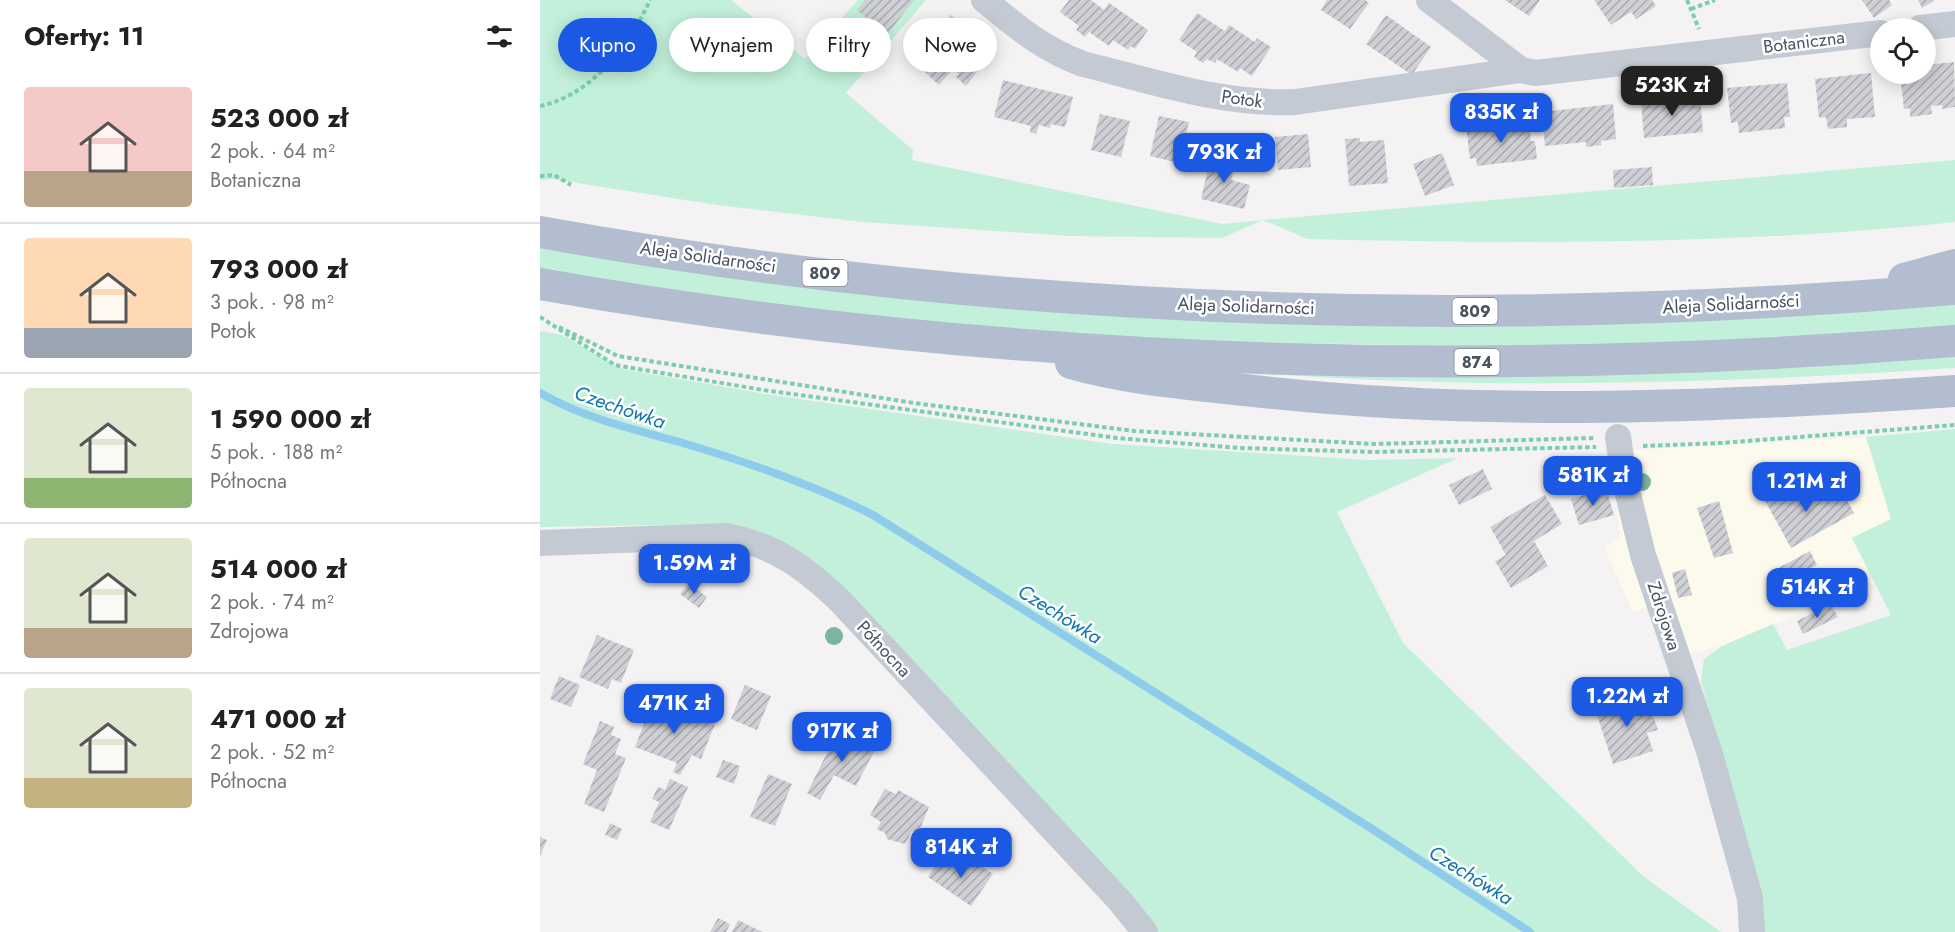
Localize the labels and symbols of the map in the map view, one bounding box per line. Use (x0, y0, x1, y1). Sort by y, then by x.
street label: Botaniczna (1762, 24, 1846, 60)
pin: 523K zł (1617, 66, 1727, 117)
street label: Potok (1220, 83, 1264, 115)
pin: 835K zł (1446, 93, 1556, 144)
pin: 793K zł (1169, 133, 1279, 184)
street label: Aleja Solidarności (638, 235, 778, 279)
road number: 809 (802, 260, 848, 286)
street label: Aleja Solidarności (1662, 287, 1800, 321)
street label: Aleja Solidarności (1177, 291, 1315, 321)
road number: 809 (1452, 298, 1498, 324)
road number: 874 (1454, 349, 1500, 375)
water label: Czechówka (570, 378, 669, 437)
pin: 581K zł (1538, 456, 1648, 507)
pin: 1.21M zł (1744, 462, 1868, 513)
pin: 1.59M zł (632, 544, 756, 595)
pin: 514K zł (1762, 568, 1872, 619)
water label: Czechówka (1012, 577, 1107, 652)
street label: Zdrojowa (1641, 578, 1687, 654)
street label: Północna (851, 615, 917, 683)
pin: 1.22M zł (1565, 677, 1689, 728)
pin: 471K zł (619, 684, 729, 735)
pin: 917K zł (787, 712, 897, 763)
pin: 814K zł (906, 828, 1016, 879)
water label: Czechówka (1423, 838, 1518, 913)

